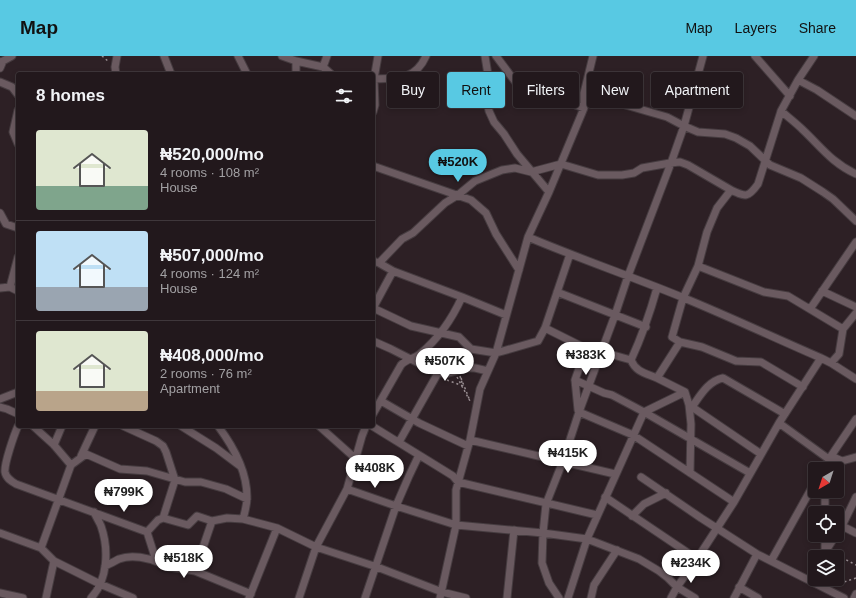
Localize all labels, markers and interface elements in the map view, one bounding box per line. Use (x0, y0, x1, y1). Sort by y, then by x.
text: Map (20, 17, 58, 38)
text: Map (685, 20, 713, 36)
text: Layers (735, 20, 777, 36)
text: Share (799, 20, 836, 36)
chip: Buy (387, 72, 439, 108)
chip: Rent (447, 72, 505, 108)
chip: Filters (513, 72, 579, 108)
chip: New (587, 72, 643, 108)
chip: Apartment (651, 72, 743, 108)
icon: filters (333, 85, 355, 107)
text: 8 homes (36, 86, 105, 105)
text: ₦520,000/mo (160, 145, 264, 164)
icon: home (68, 146, 116, 194)
pin: ₦520K (430, 149, 486, 183)
text: ₦520K (438, 154, 478, 169)
text: 4 rooms · 108 m² (160, 165, 259, 180)
text: House (160, 180, 198, 195)
text: ₦507,000/mo (160, 246, 264, 265)
icon: home (68, 247, 116, 295)
text: 4 rooms · 124 m² (160, 266, 259, 281)
text: House (160, 281, 198, 296)
pin: ₦383K (558, 342, 614, 376)
text: ₦408,000/mo (160, 346, 264, 365)
icon: home (68, 347, 116, 395)
text: ₦383K (566, 347, 606, 362)
pin: ₦507K (417, 348, 473, 382)
text: ₦507K (425, 353, 465, 368)
text: 2 rooms · 76 m² (160, 366, 252, 381)
text: Apartment (160, 381, 220, 396)
pin: ₦415K (540, 440, 596, 474)
text: ₦415K (548, 445, 588, 460)
pin: ₦408K (347, 455, 403, 489)
text: ₦408K (355, 460, 395, 475)
north arrow (808, 462, 844, 498)
map controls (808, 462, 844, 586)
pin: ₦799K (96, 479, 152, 513)
text: ₦799K (104, 484, 144, 499)
button: locate (808, 506, 844, 542)
pin: ₦518K (156, 545, 212, 579)
text: ₦518K (164, 550, 204, 565)
pin: ₦234K (663, 550, 719, 584)
button: layers (808, 550, 844, 586)
text: ₦234K (671, 555, 711, 570)

